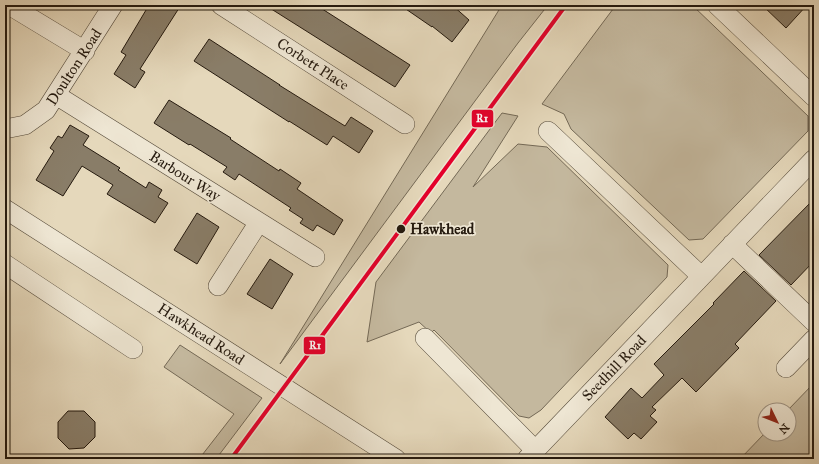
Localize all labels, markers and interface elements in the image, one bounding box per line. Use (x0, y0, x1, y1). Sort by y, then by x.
street label: Doulton Road (43, 25, 106, 109)
street label: Corbett Place (274, 34, 352, 94)
line badge: R1 (471, 109, 494, 128)
text: R1 (476, 112, 489, 125)
street label: Barbour Way (146, 147, 225, 205)
place label: Hawkhead (410, 220, 475, 238)
marker: Hawkhead (395, 223, 407, 235)
street label: Hawkhead Road (154, 299, 248, 369)
street label: Seedhill Road (578, 331, 650, 405)
line badge: R1 (303, 336, 326, 355)
text: R1 (309, 339, 322, 352)
north arrow (757, 402, 797, 442)
text: N (776, 421, 792, 437)

